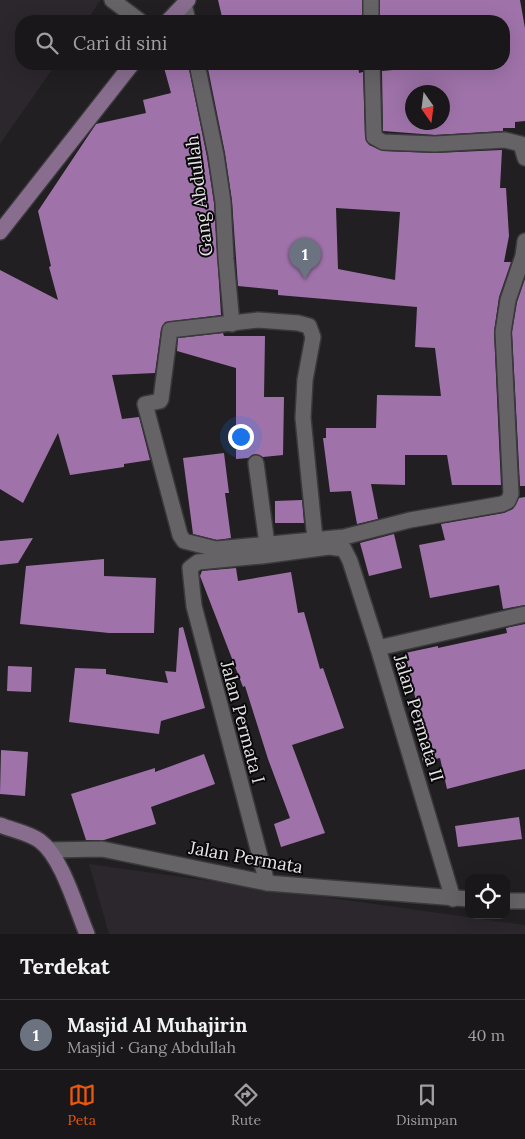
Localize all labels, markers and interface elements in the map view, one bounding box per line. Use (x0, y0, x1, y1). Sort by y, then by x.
search box (15, 15, 510, 70)
icon: search (33, 29, 61, 57)
text: Cari di sini (73, 31, 167, 55)
north arrow (405, 85, 450, 130)
street label: Gang Abdullah (180, 134, 218, 258)
pin: 1 (289, 238, 321, 279)
your location (228, 424, 254, 450)
street label: Jalan Permata II (388, 650, 449, 785)
street label: Jalan Permata I (215, 657, 270, 786)
street label: Jalan Permata (186, 835, 305, 878)
map controls (465, 874, 510, 919)
button: locate (465, 874, 510, 919)
text: Terdekat (20, 953, 110, 980)
text: Masjid Al Muhajirin (67, 1013, 247, 1037)
text: 1 (33, 1025, 39, 1045)
text: 40 m (468, 1025, 505, 1045)
text: Masjid · Gang Abdullah (67, 1037, 236, 1057)
tab: Peta (67, 1081, 96, 1129)
tab: Rute (231, 1081, 261, 1129)
tab: Disimpan (396, 1081, 457, 1129)

